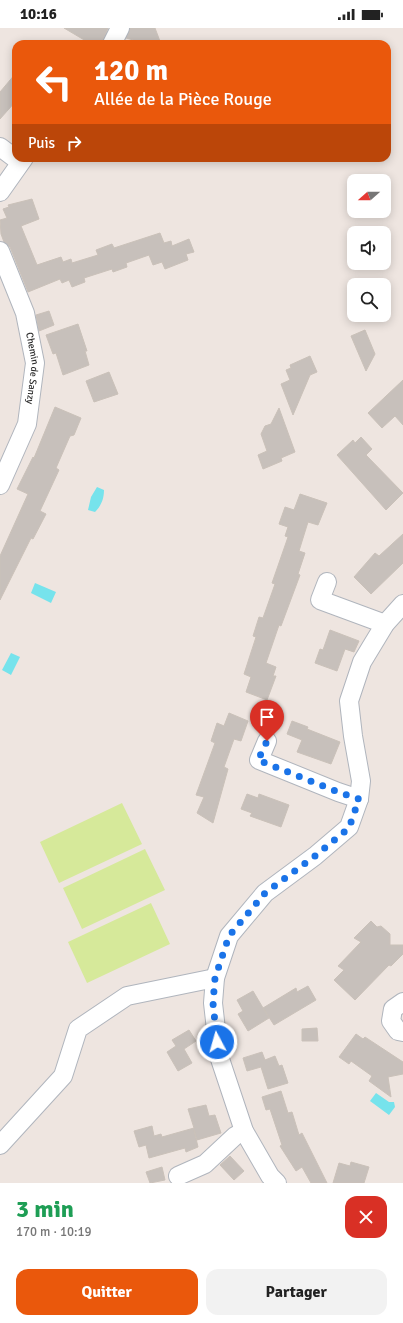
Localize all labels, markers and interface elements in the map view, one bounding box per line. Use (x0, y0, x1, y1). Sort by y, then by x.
text: 10:16 (20, 5, 57, 23)
text: 120 m (94, 54, 168, 88)
icon: left (28, 56, 80, 108)
text: Allée de la Pièce Rouge (94, 88, 272, 110)
icon: right (63, 132, 85, 154)
text: Puis (28, 134, 55, 152)
north arrow (347, 174, 391, 218)
map controls (347, 174, 391, 322)
button: sound (347, 226, 391, 270)
button: search (347, 278, 391, 322)
street label: Chemin de Sanzy (23, 331, 41, 405)
pin (250, 700, 284, 741)
icon: arrive (256, 706, 278, 728)
position arrow (196, 1021, 238, 1063)
text: 3 min (16, 1194, 74, 1224)
button: close (345, 1196, 387, 1238)
text: 170 m · 10:19 (16, 1224, 92, 1240)
button: Quitter (16, 1269, 198, 1315)
button: Partager (206, 1269, 387, 1315)

